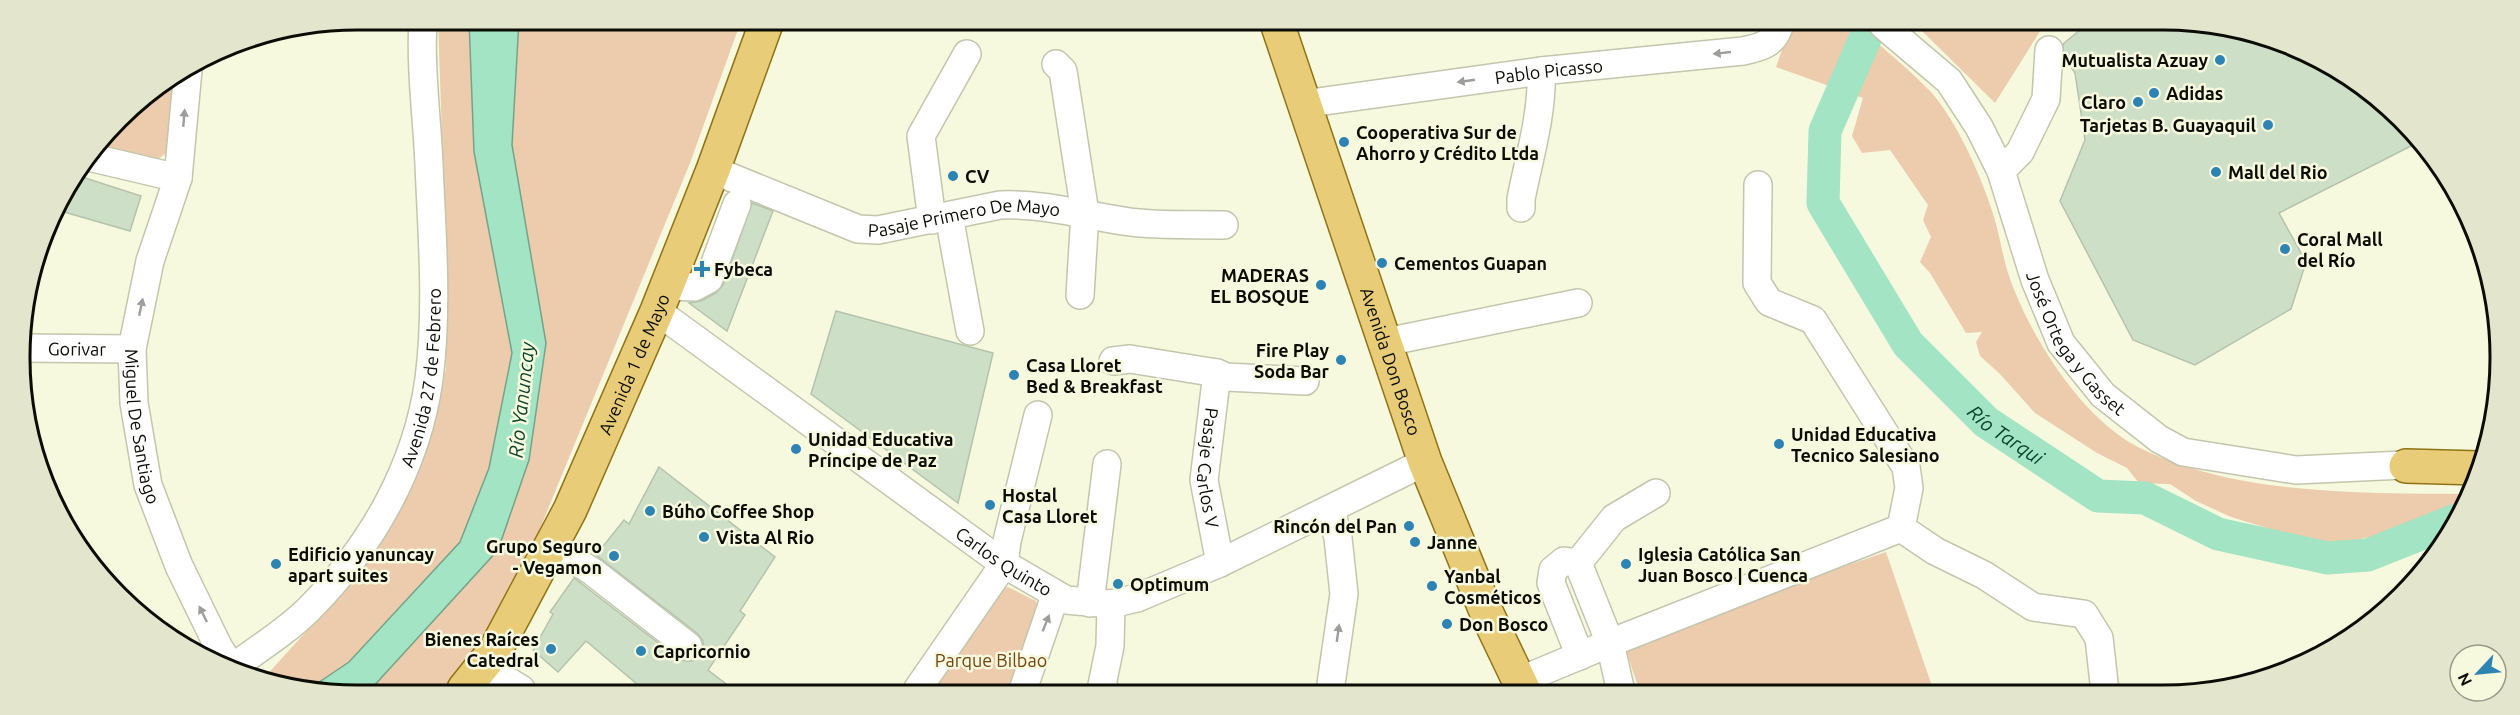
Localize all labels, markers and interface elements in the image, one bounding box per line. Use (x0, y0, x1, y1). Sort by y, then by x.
one-way arrow (1713, 48, 1732, 58)
place label: Mutualista Azuay (2061, 50, 2208, 70)
marker: Mutualista Azuay (2213, 53, 2227, 67)
street label: Pablo Picasso (1493, 55, 1604, 87)
one-way arrow (1456, 77, 1475, 86)
place label: Adidas (2166, 83, 2223, 103)
marker: Adidas (2147, 86, 2161, 100)
place label: Claro (2081, 92, 2126, 112)
marker: Claro (2131, 95, 2145, 109)
one-way arrow (179, 108, 189, 127)
place label: Tarjetas B. Guayaquil (2080, 115, 2257, 135)
marker: Tarjetas B. Guayaquil (2261, 118, 2275, 132)
place label: Cooperativa Sur de Ahorro y Crédito Ltda (1356, 122, 1539, 163)
marker: Cooperativa Sur de Ahorro y Crédito Ltda (1337, 135, 1351, 149)
place label: Mall del Rio (2228, 162, 2328, 182)
marker: Mall del Rio (2209, 165, 2223, 179)
place label: CV (965, 166, 990, 186)
marker: CV (946, 169, 960, 183)
street label: Pasaje Primero De Mayo (867, 195, 1062, 240)
place label: Coral Mall del Río (2297, 229, 2383, 270)
marker: Coral Mall del Río (2278, 242, 2292, 256)
place label: Cementos Guapan (1394, 253, 1547, 273)
marker: Cementos Guapan (1375, 256, 1389, 270)
place label: Fybeca (714, 259, 773, 279)
marker: Fybeca (695, 262, 709, 276)
place label: MADERAS EL BOSQUE (1210, 265, 1309, 306)
street label: José Ortega y Gasset (2023, 269, 2130, 419)
marker: MADERAS EL BOSQUE (1314, 278, 1328, 292)
street label: Avenida Don Bosco (1357, 285, 1425, 438)
street label: Avenida 27 de Febrero (396, 288, 444, 470)
street label: Avenida 1 de Mayo (594, 291, 673, 438)
one-way arrow (136, 297, 146, 316)
street label: Gorivar (48, 338, 107, 359)
place label: Fire Play Soda Bar (1254, 340, 1330, 381)
water label: Río Yanuncay (504, 341, 539, 459)
street label: Miguel De Santiago (122, 348, 164, 507)
marker: Fire Play Soda Bar (1334, 353, 1348, 367)
place label: Casa Lloret Bed & Breakfast (1026, 355, 1163, 396)
marker: Casa Lloret Bed & Breakfast (1007, 368, 1021, 382)
water label: Río Tarqui (1964, 400, 2049, 469)
street label: Pasaje Carlos V (1194, 407, 1223, 530)
place label: Unidad Educativa Tecnico Salesiano (1791, 424, 1940, 465)
place label: Unidad Educativa Príncipe de Paz (808, 429, 954, 470)
marker: Unidad Educativa Tecnico Salesiano (1772, 437, 1786, 451)
marker: Unidad Educativa Príncipe de Paz (789, 442, 803, 456)
place label: Hostal Casa Lloret (1002, 485, 1098, 526)
marker: Hostal Casa Lloret (983, 498, 997, 512)
place label: Búho Coffee Shop (662, 501, 814, 521)
marker: Búho Coffee Shop (643, 504, 657, 518)
place label: Rincón del Pan (1273, 516, 1397, 536)
marker: Rincón del Pan (1402, 519, 1416, 533)
street label: Carlos Quinto (952, 522, 1056, 600)
place label: Vista Al Rio (716, 527, 814, 547)
marker: Vista Al Rio (697, 530, 711, 544)
place label: Janne (1427, 532, 1478, 552)
marker: Janne (1408, 535, 1422, 549)
place label: Grupo Seguro - Vegamon (486, 536, 602, 577)
place label: Edificio yanuncay apart suites (288, 544, 434, 585)
place label: Iglesia Católica San Juan Bosco | Cuenca (1638, 544, 1808, 585)
marker: Grupo Seguro - Vegamon (607, 549, 621, 563)
marker: Edificio yanuncay apart suites (269, 557, 283, 571)
marker: Iglesia Católica San Juan Bosco | Cuenca (1619, 557, 1633, 571)
place label: Yanbal Cosméticos (1444, 566, 1541, 607)
place label: Optimum (1130, 574, 1209, 594)
marker: Optimum (1111, 577, 1125, 591)
marker: Yanbal Cosméticos (1425, 579, 1439, 593)
one-way arrow (198, 606, 207, 623)
one-way arrow (1041, 614, 1051, 632)
place label: Don Bosco (1459, 614, 1548, 634)
marker: Don Bosco (1440, 617, 1454, 631)
one-way arrow (1334, 623, 1343, 642)
place label: Bienes Raíces Catedral (424, 629, 540, 670)
place label: Capricornio (653, 641, 751, 661)
marker: Bienes Raíces Catedral (544, 642, 558, 656)
north arrow (2448, 643, 2508, 703)
marker: Capricornio (634, 644, 648, 658)
park label: Parque Bilbao (935, 650, 1047, 670)
text: N (2454, 670, 2475, 689)

